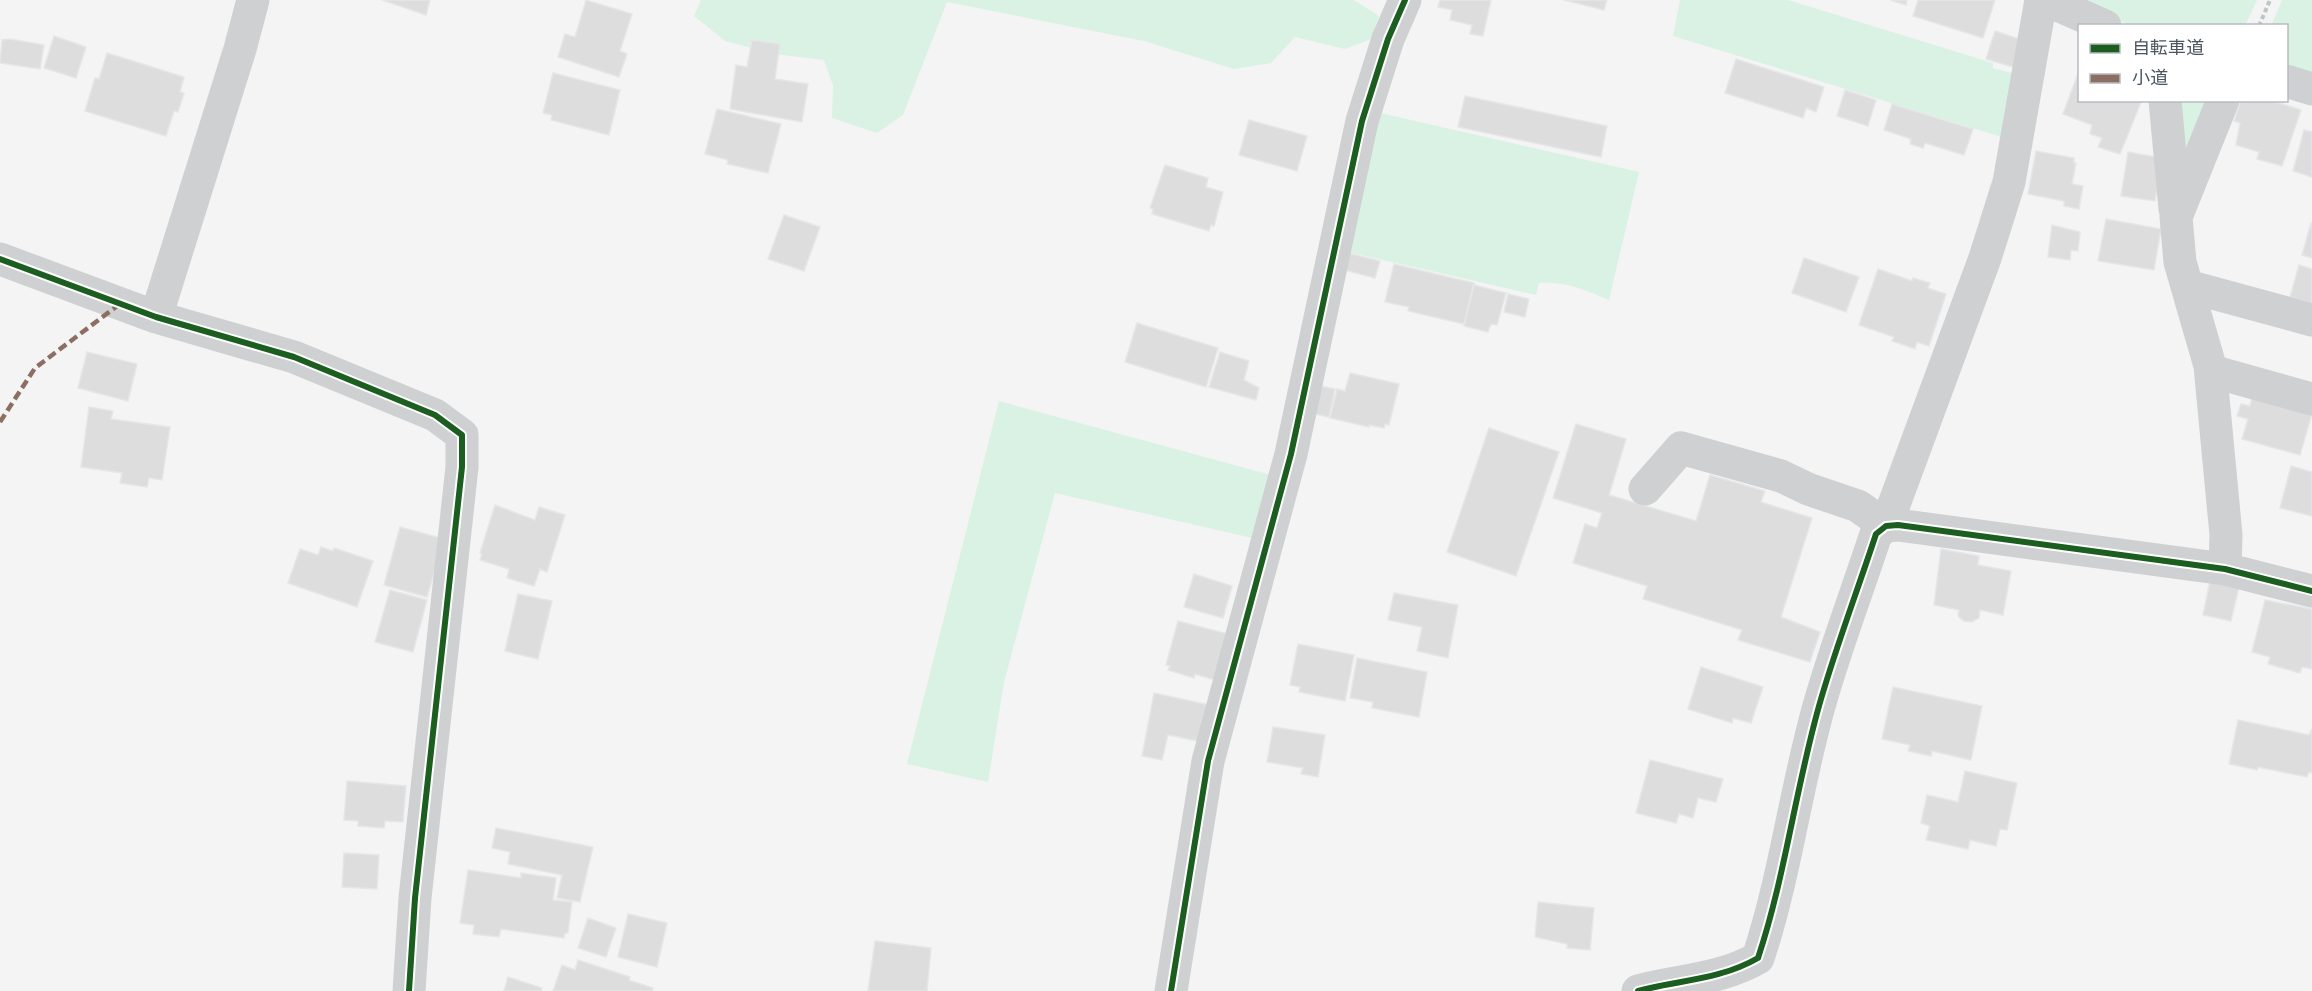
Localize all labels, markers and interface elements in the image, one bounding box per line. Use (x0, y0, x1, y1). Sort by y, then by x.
legend (2078, 24, 2288, 102)
text: 自転車道 (2132, 36, 2204, 59)
text: 小道 (2132, 66, 2168, 89)

